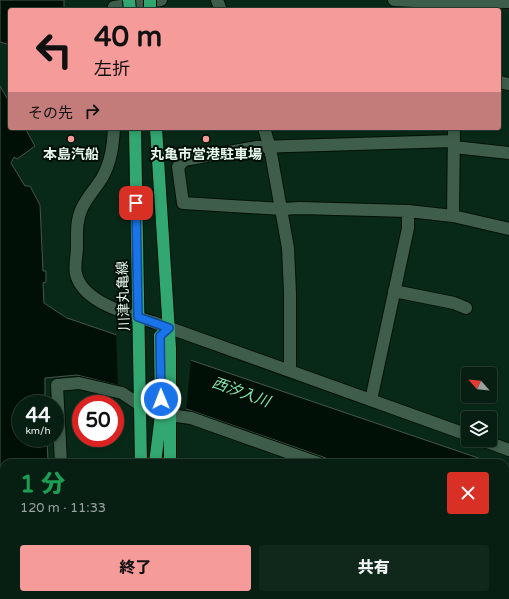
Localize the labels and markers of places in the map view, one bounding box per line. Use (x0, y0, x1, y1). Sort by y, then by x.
marker: 本島汽船 (66, 134, 76, 144)
marker: 丸亀市営港駐車場 (201, 134, 211, 144)
place label: 本島汽船 (43, 146, 99, 163)
place label: 丸亀市営港駐車場 (150, 146, 262, 163)
pin (119, 186, 153, 220)

